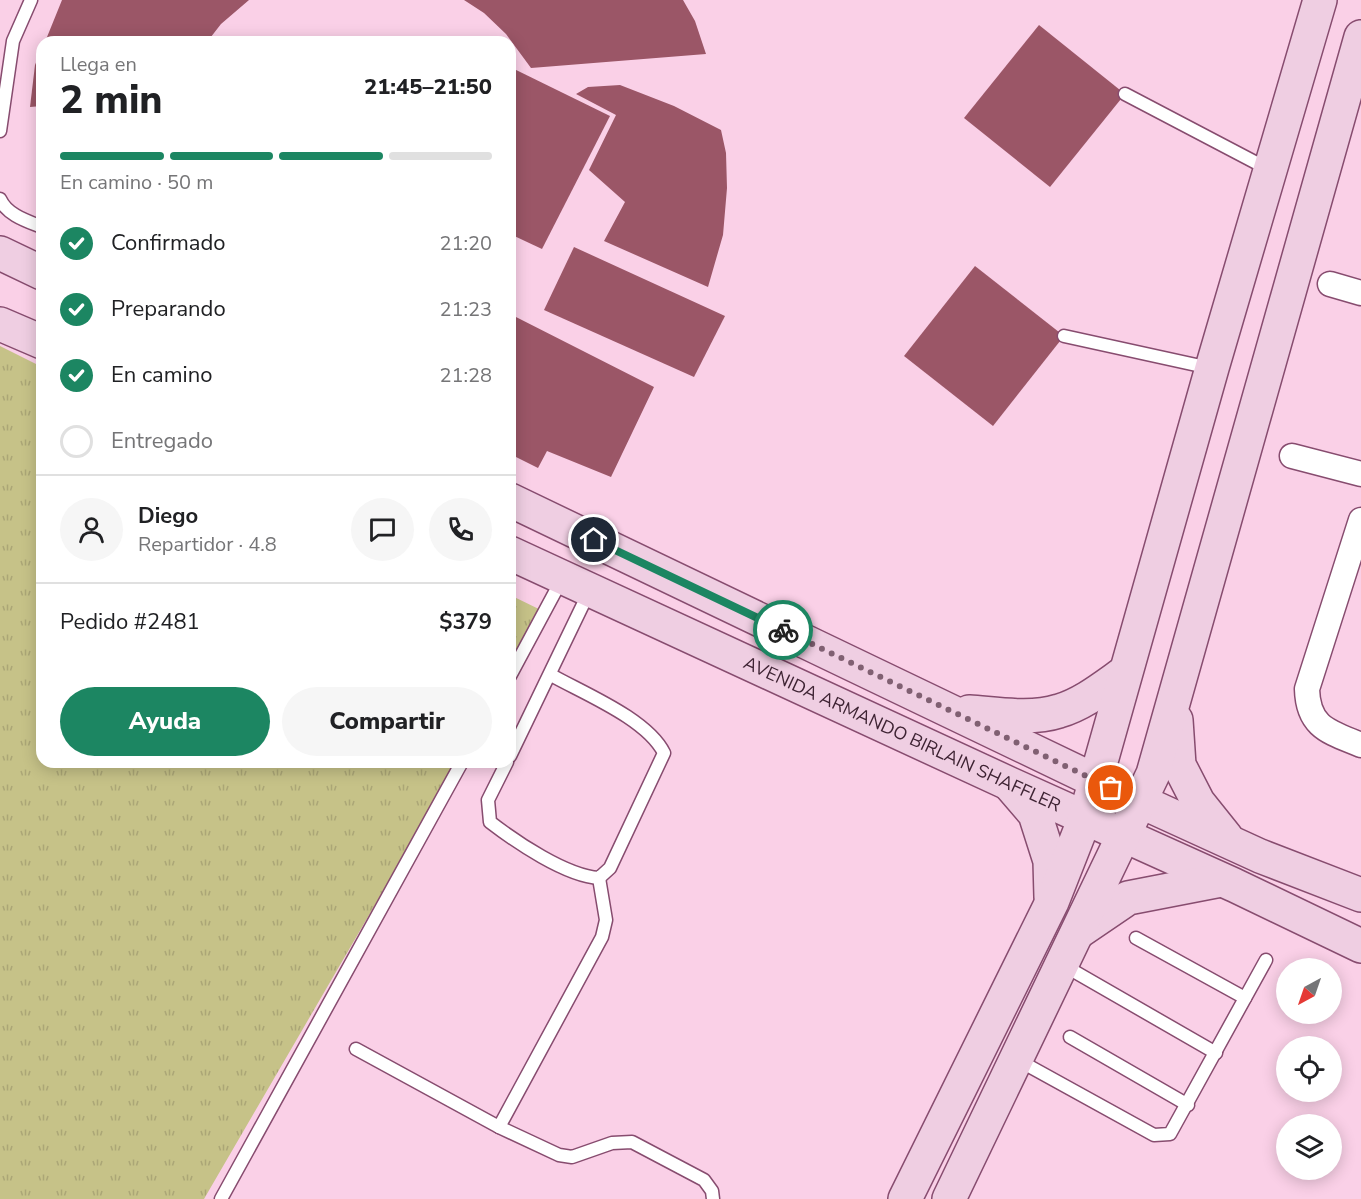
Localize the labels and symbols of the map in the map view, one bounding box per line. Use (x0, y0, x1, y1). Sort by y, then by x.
pin (568, 514, 619, 565)
courier (753, 600, 813, 660)
street label: AVENIDA ARMANDO BIRLAIN SHAFFLER (740, 651, 1065, 817)
pin (1085, 762, 1136, 813)
north arrow (1276, 958, 1342, 1024)

